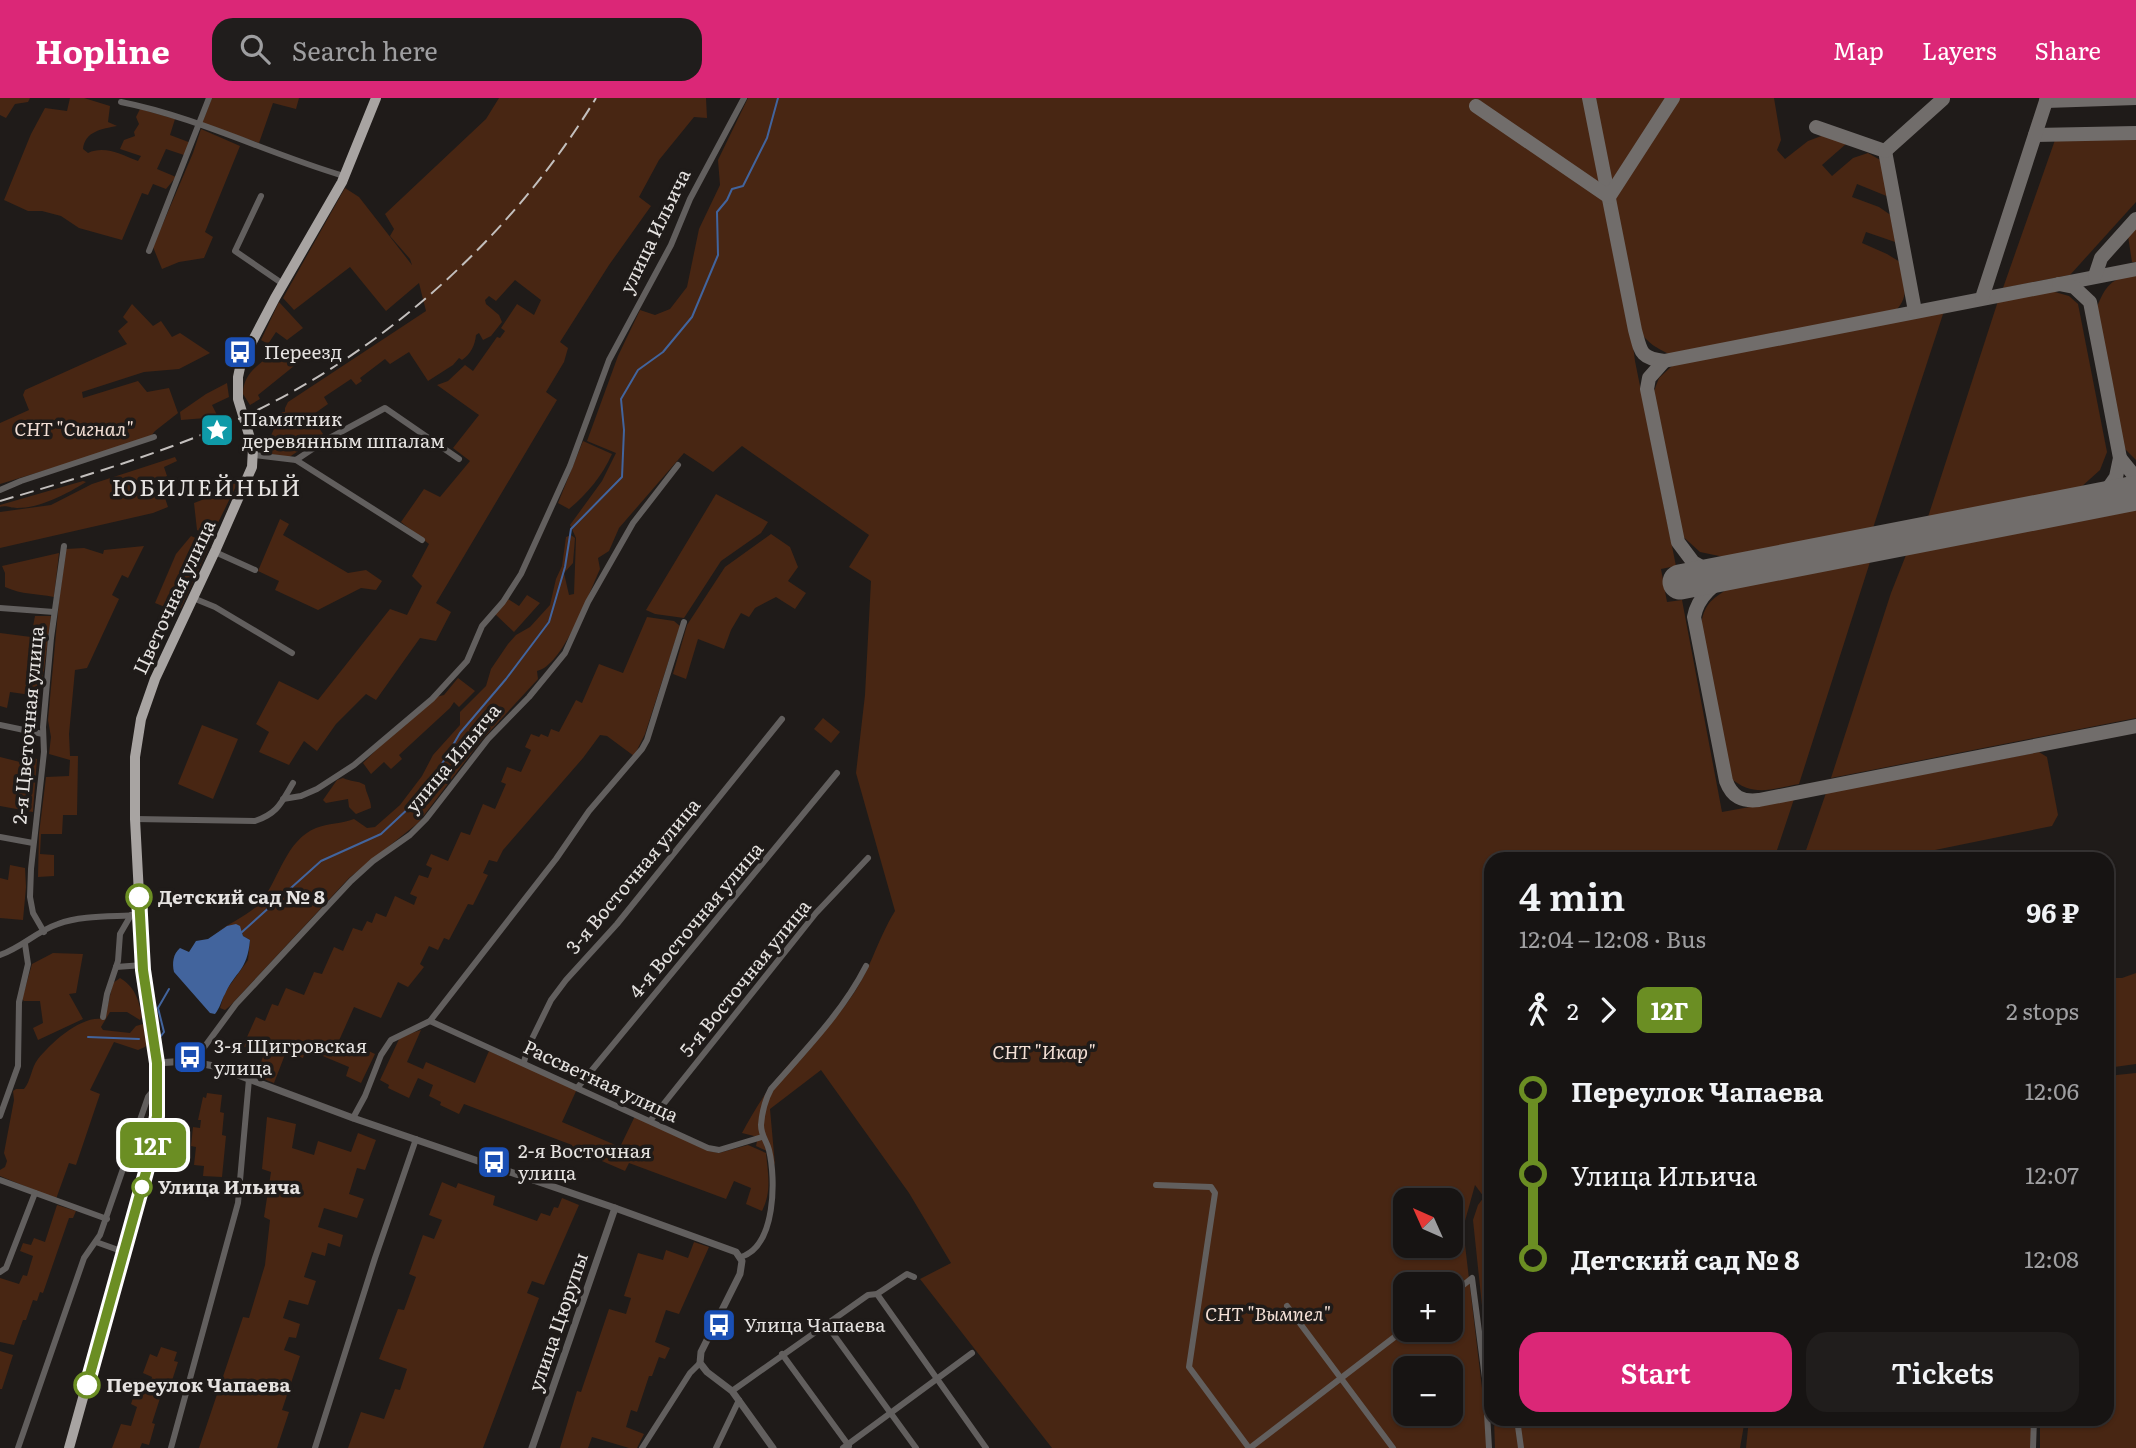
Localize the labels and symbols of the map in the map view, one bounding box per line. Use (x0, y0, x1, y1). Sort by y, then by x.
street label: улица Ильича (612, 163, 697, 298)
bus stop icon: Переезд (221, 333, 259, 371)
place label: Переезд (264, 337, 342, 365)
place label: Памятник деревянным шпалам (242, 404, 445, 454)
place icon: Памятник деревянным шпалам (198, 411, 236, 449)
park label: СНТ "Сигнал" (14, 414, 134, 442)
district label: ЮБИЛЕЙНЫЙ (112, 469, 302, 503)
street label: Цветочная улица (125, 514, 222, 678)
street label: 2-я Цветочная улица (4, 624, 50, 825)
street label: улица Ильича (398, 696, 507, 818)
street label: 3-я Восточная улица (558, 791, 706, 959)
street label: 4-я Восточная улица (621, 835, 770, 1004)
place label: Детский сад № 8 (158, 882, 325, 910)
marker: Детский сад № 8 (126, 884, 152, 910)
street label: 5-я Восточная улица (672, 892, 817, 1062)
place label: 3-я Щигровская улица (214, 1031, 367, 1081)
street label: Рассветная улица (519, 1032, 684, 1129)
park label: СНТ "Икар" (992, 1037, 1096, 1065)
bus stop icon: 3-я Щигровская улица (171, 1038, 209, 1076)
line badge: 12Г (113, 1122, 193, 1168)
place label: 2-я Восточная улица (518, 1136, 651, 1186)
bus stop icon: 2-я Восточная улица (475, 1143, 513, 1181)
place label: Улица Ильича (158, 1172, 301, 1200)
marker: Улица Ильича (132, 1177, 152, 1197)
north arrow (1393, 1188, 1463, 1258)
street label: улица Цюрупы (520, 1248, 594, 1395)
park label: СНТ "Вымпел" (1205, 1299, 1331, 1327)
bus stop icon: Улица Чапаева (700, 1306, 738, 1344)
place label: Улица Чапаева (744, 1310, 886, 1338)
place label: Переулок Чапаева (106, 1370, 290, 1398)
marker: Переулок Чапаева (74, 1372, 100, 1398)

